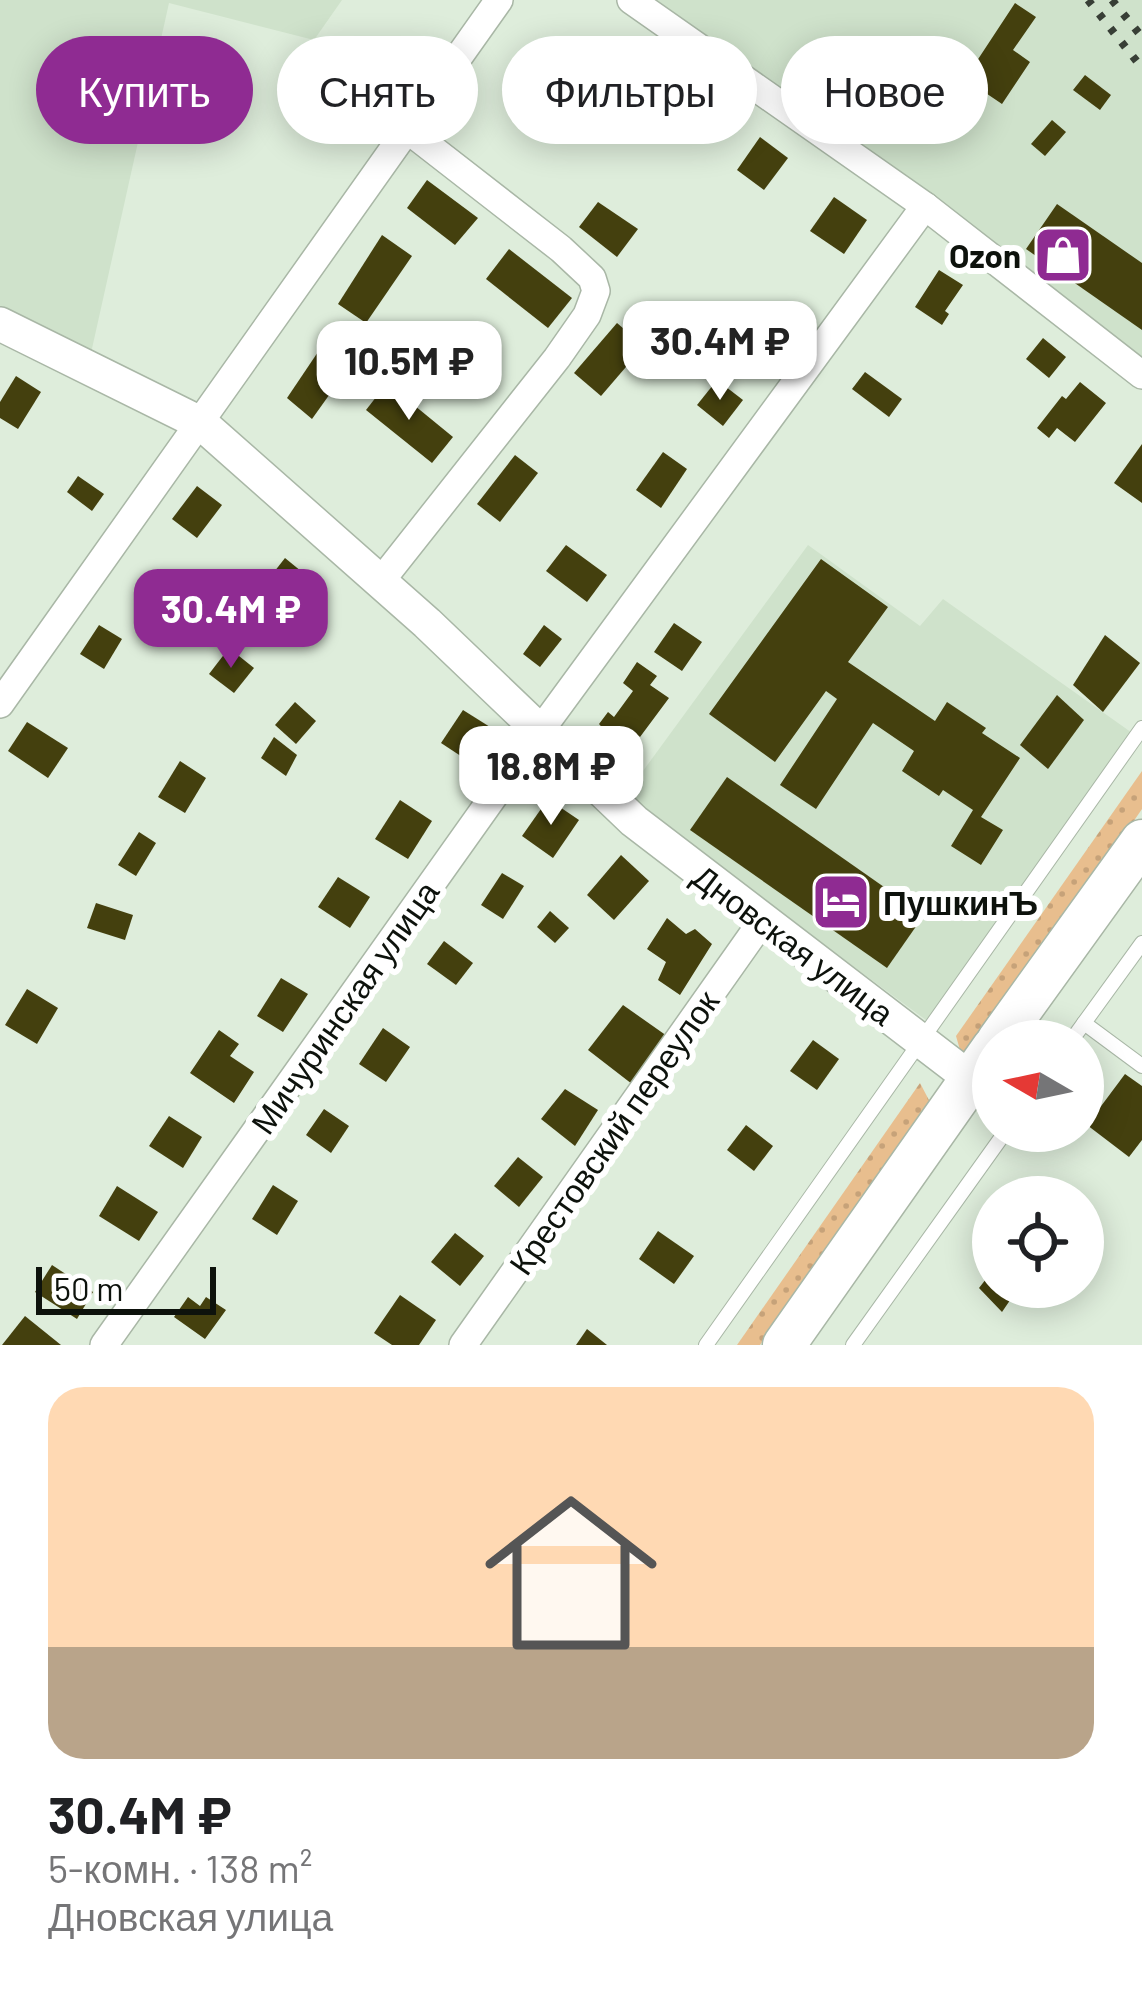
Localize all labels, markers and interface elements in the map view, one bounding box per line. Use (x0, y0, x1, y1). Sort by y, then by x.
chip: Купить (36, 36, 253, 144)
chip: Снять (277, 36, 478, 144)
chip: Фильтры (502, 36, 757, 144)
chip: Новое (781, 36, 988, 144)
shop icon: Ozon (1032, 224, 1094, 286)
place label: Ozon (949, 235, 1021, 275)
pin: 30.4M ₽ (609, 301, 831, 403)
text: 30.4M ₽ (650, 316, 790, 363)
pin: 10.5M ₽ (298, 321, 520, 423)
text: 10.5M ₽ (344, 336, 474, 383)
pin: 30.4M ₽ (120, 569, 342, 671)
text: 30.4M ₽ (161, 584, 301, 631)
pin: 18.8M ₽ (440, 726, 662, 828)
text: 18.8M ₽ (486, 741, 616, 788)
street label: Дновская улица (686, 855, 903, 1033)
hotel icon: ПушкинЪ (810, 871, 872, 933)
street label: Мичуринская улица (242, 872, 447, 1141)
place label: ПушкинЪ (883, 882, 1038, 922)
street label: Крестовский переулок (500, 982, 727, 1282)
north arrow (972, 1020, 1104, 1152)
map controls (972, 1020, 1104, 1308)
button: locate (972, 1176, 1104, 1308)
scale bar (36, 1261, 216, 1314)
text: 50 m (54, 1268, 124, 1308)
icon: home (463, 1465, 679, 1681)
text: 30.4M ₽ (48, 1783, 232, 1844)
text: 5-комн. · 138 m² (48, 1844, 312, 1891)
text: Дновская улица (48, 1892, 333, 1939)

